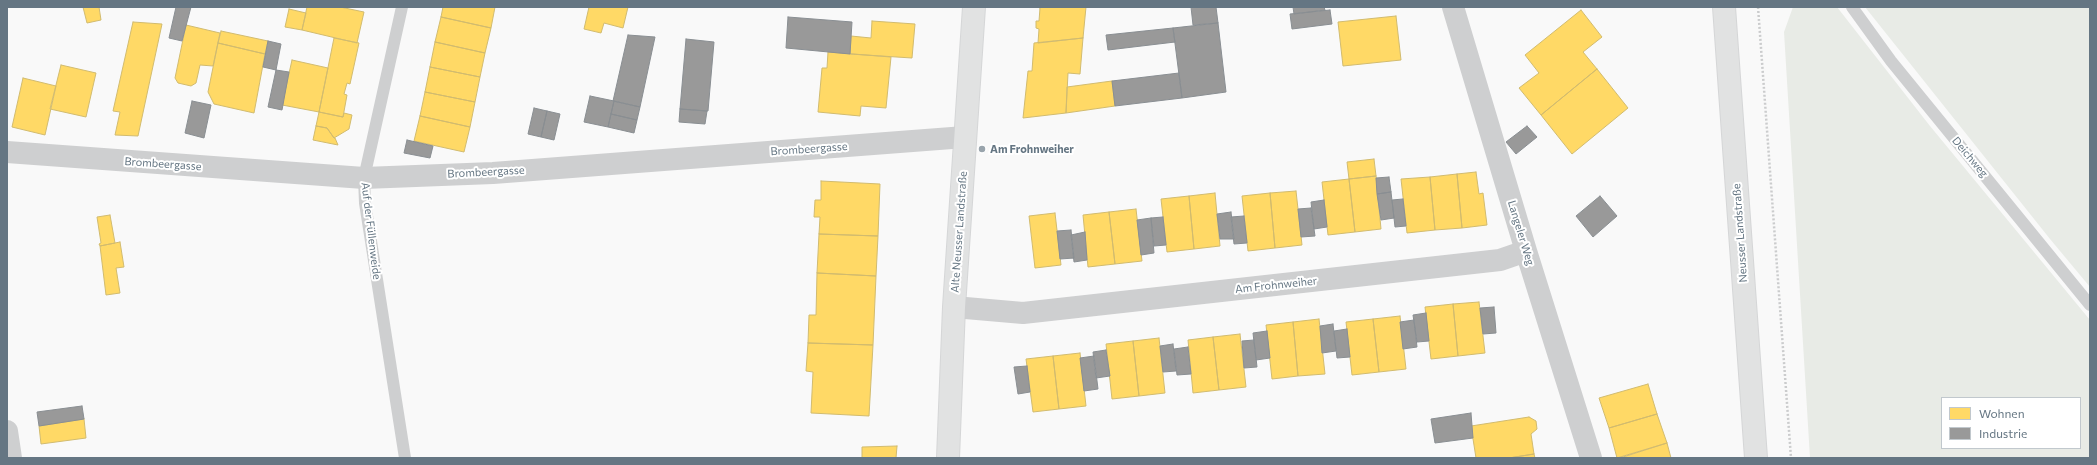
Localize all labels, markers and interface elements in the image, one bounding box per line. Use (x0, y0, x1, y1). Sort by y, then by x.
street label: Deichweg (1949, 134, 1991, 180)
street label: Brombeergasse (770, 140, 848, 158)
place label: Am Frohnweiher (990, 142, 1074, 156)
marker: Am Frohnweiher (977, 144, 987, 154)
street label: Brombeergasse (124, 155, 202, 173)
street label: Brombeergasse (447, 163, 525, 181)
street label: Alte Neusser Landstraße (948, 171, 970, 293)
street label: Auf der Füllenweide (358, 182, 384, 280)
street label: Neusser Landstraße (1730, 183, 1750, 283)
street label: Langeler Weg (1505, 199, 1537, 267)
street label: Am Frohnweiher (1234, 274, 1318, 296)
legend (1941, 397, 2081, 449)
text: Wohnen (1979, 406, 2025, 420)
text: Industrie (1979, 426, 2027, 440)

